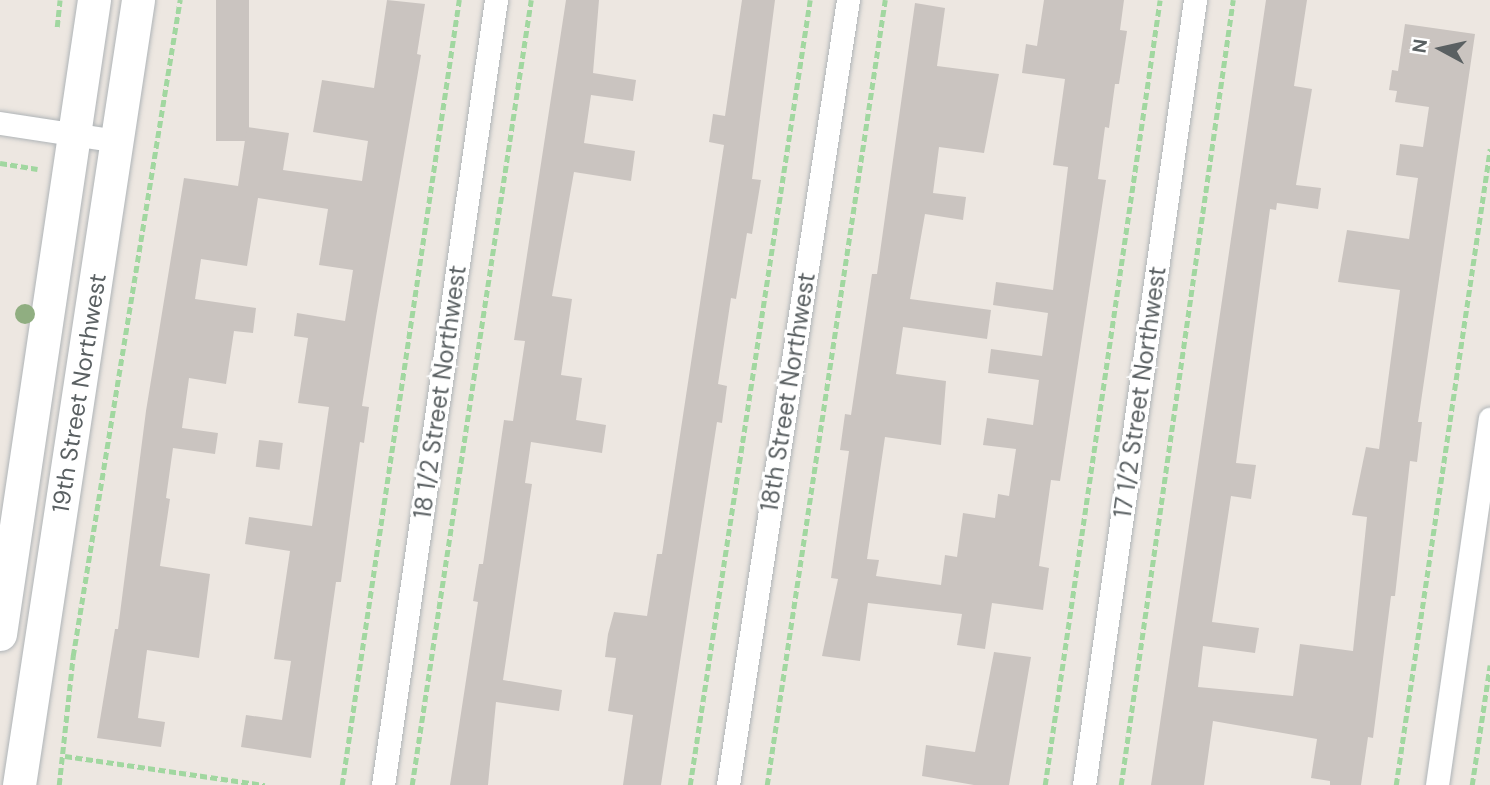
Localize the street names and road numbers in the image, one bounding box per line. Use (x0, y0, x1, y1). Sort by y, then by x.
street label: 18 1/2 Street Northwest (408, 264, 472, 520)
street label: 17 1/2 Street Northwest (1108, 264, 1172, 520)
street label: 19th Street Northwest (46, 271, 112, 515)
street label: 18th Street Northwest (755, 271, 821, 513)

